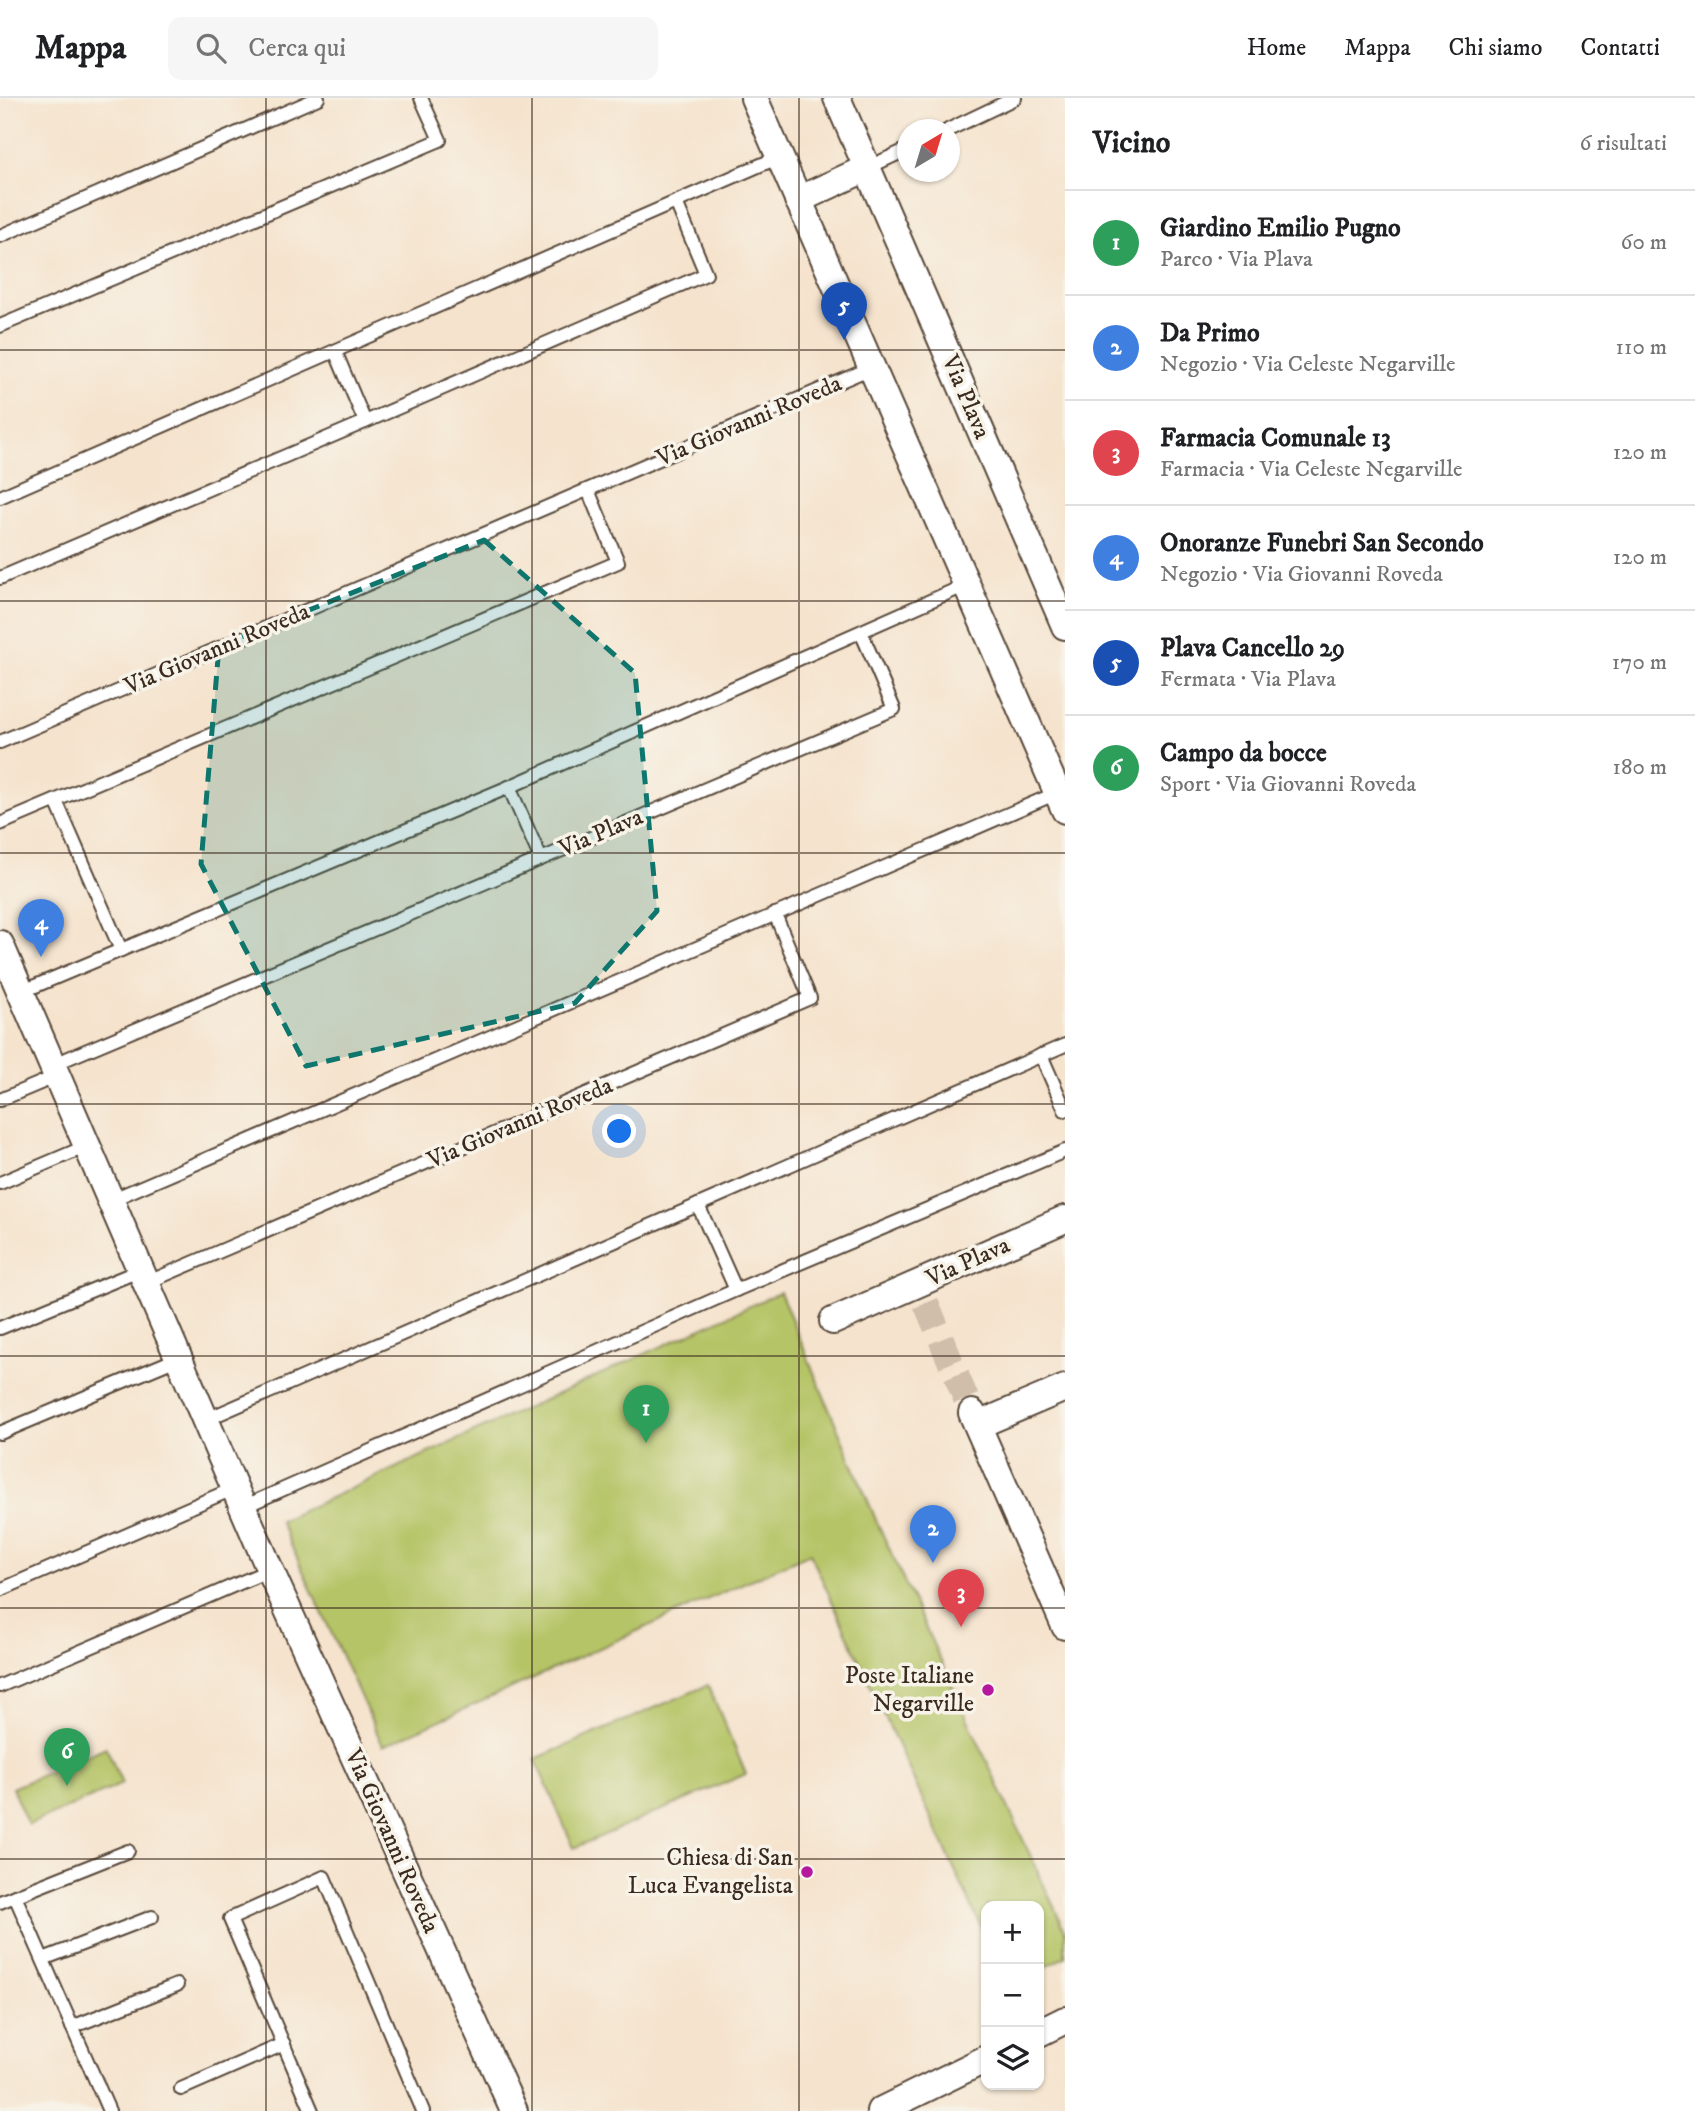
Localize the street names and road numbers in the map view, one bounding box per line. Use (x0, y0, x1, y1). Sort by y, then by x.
street label: Via Plava (935, 350, 997, 444)
street label: Via Giovanni Roveda (651, 368, 847, 474)
street label: Via Giovanni Roveda (119, 596, 315, 702)
street label: Via Plava (554, 802, 648, 864)
street label: Via Giovanni Roveda (422, 1070, 618, 1176)
street label: Via Plava (921, 1230, 1015, 1294)
street label: Via Giovanni Roveda (338, 1743, 446, 1938)

